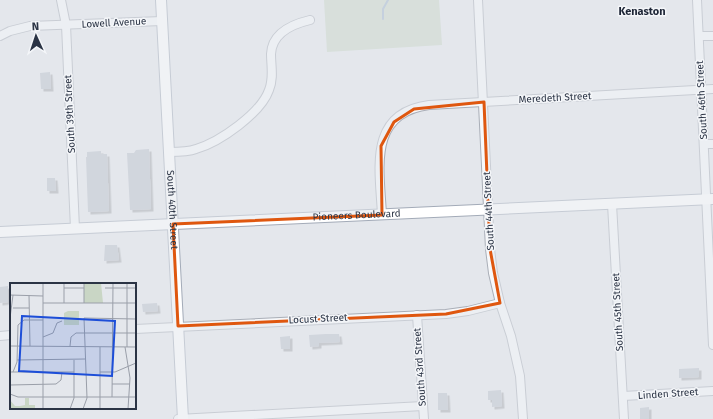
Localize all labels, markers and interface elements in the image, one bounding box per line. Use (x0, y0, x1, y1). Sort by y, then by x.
district label: Kenaston (618, 5, 666, 18)
street label: Lowell Avenue (81, 15, 147, 31)
north arrow (16, 16, 56, 56)
text: N (32, 20, 39, 33)
street label: South 46th Street (694, 60, 710, 140)
street label: South 39th Street (62, 74, 78, 154)
street label: Meredeth Street (518, 90, 592, 106)
street label: South 40th Street (164, 170, 180, 250)
street label: South 44th Street (481, 171, 497, 251)
street label: Pioneers Boulevard (312, 207, 401, 224)
street label: South 45th Street (610, 272, 626, 352)
inset map (10, 283, 136, 409)
street label: Locust Street (288, 311, 348, 327)
street label: South 43rd Street (411, 327, 429, 407)
street label: Linden Street (637, 386, 699, 402)

